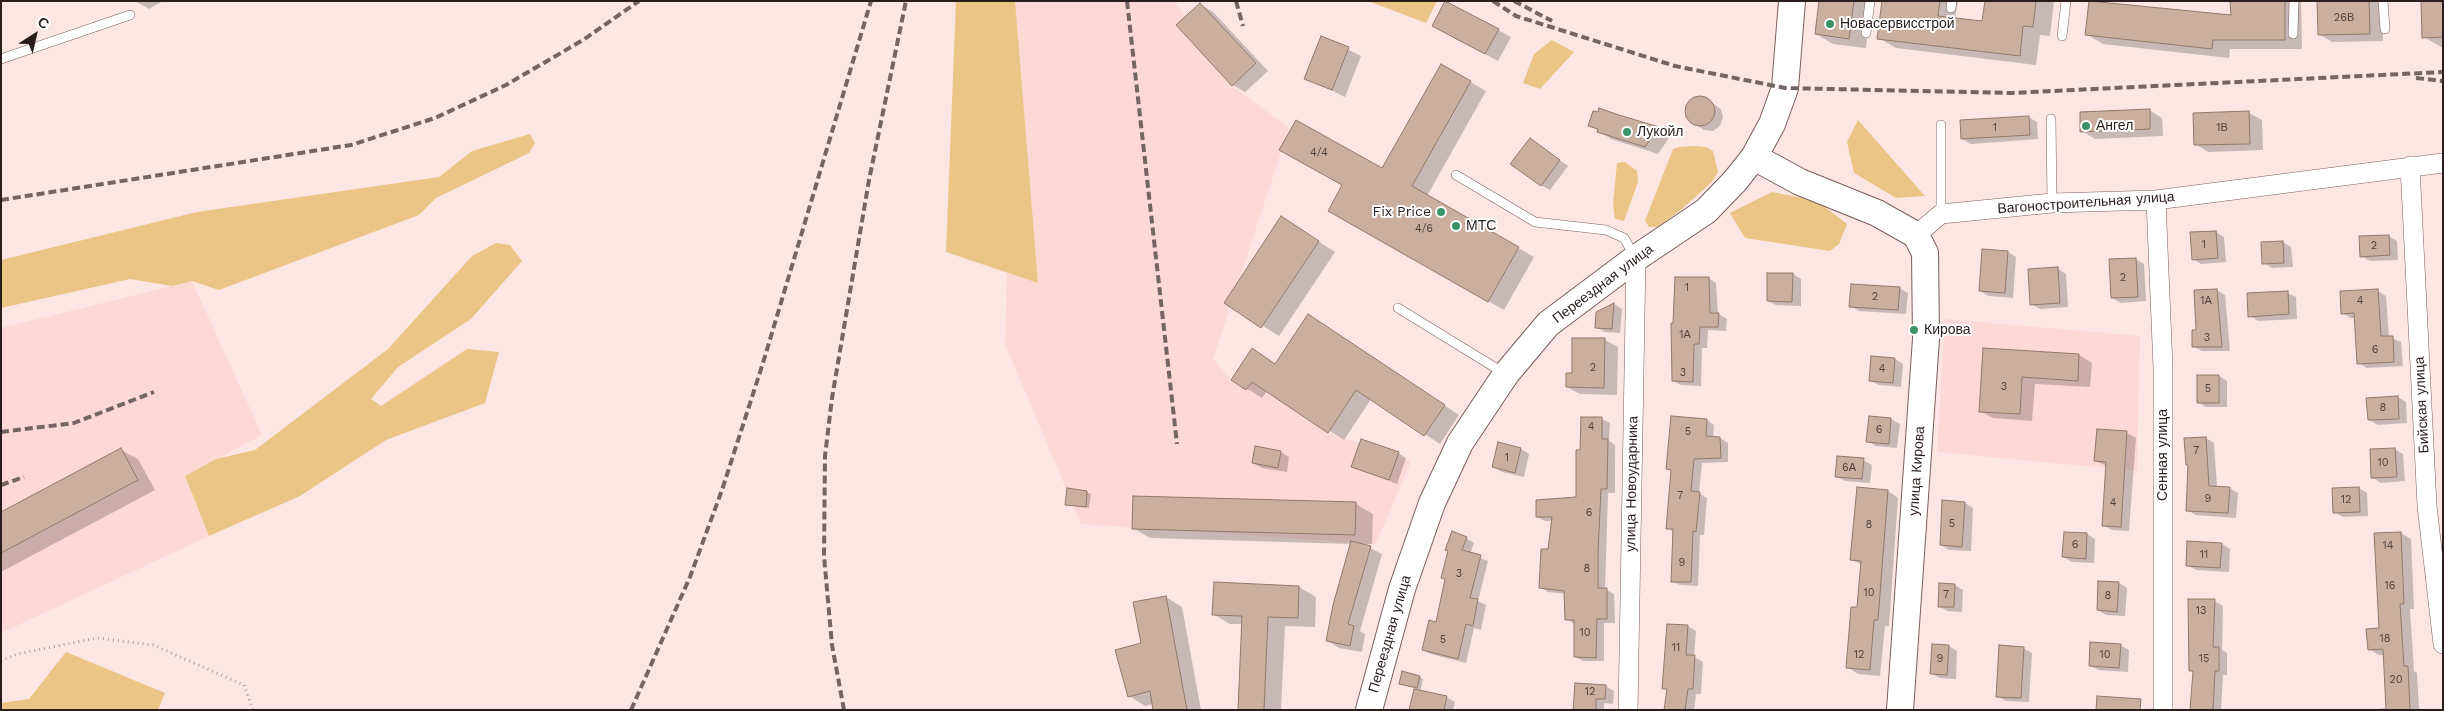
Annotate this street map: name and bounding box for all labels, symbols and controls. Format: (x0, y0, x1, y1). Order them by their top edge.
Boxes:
north arrow (10, 10, 60, 60)
house number: 26В (2334, 11, 2354, 25)
text: С (35, 13, 52, 32)
place label: Новасервисстрой (1840, 16, 1955, 32)
marker: Новасервисстрой (1824, 18, 1836, 30)
place label: Ангел (2096, 118, 2133, 134)
marker: Ангел (2080, 120, 2092, 132)
house number: 1 (1993, 121, 1997, 135)
house number: 1В (2216, 121, 2228, 135)
place label: Лукойл (1637, 124, 1683, 140)
marker: Лукойл (1621, 126, 1633, 138)
house number: 4/4 (1310, 146, 1328, 160)
street label: Вагоностроительная улица (1997, 188, 2175, 218)
place label: Fix Price (1373, 204, 1431, 220)
marker: Fix Price (1435, 206, 1447, 218)
place label: МТС (1466, 218, 1496, 234)
marker: МТС (1450, 220, 1462, 232)
house number: 4/6 (1415, 222, 1433, 236)
house number: 1 (2202, 238, 2206, 252)
house number: 2 (2371, 239, 2377, 253)
street label: Переездная улица (1549, 241, 1657, 327)
house number: 2 (2120, 271, 2126, 285)
house number: 1 (1685, 281, 1689, 295)
house number: 2 (1872, 290, 1878, 304)
house number: 1А (2200, 294, 2212, 308)
house number: 4 (2357, 294, 2363, 308)
place label: Кирова (1924, 322, 1971, 338)
marker: Кирова (1908, 324, 1920, 336)
house number: 1А (1679, 328, 1691, 342)
house number: 3 (2204, 331, 2210, 345)
house number: 6 (2372, 343, 2378, 357)
street label: Бийская улица (2411, 356, 2433, 454)
house number: 2 (1590, 361, 1596, 375)
house number: 4 (1879, 362, 1885, 376)
house number: 3 (1680, 366, 1686, 380)
house number: 3 (2001, 380, 2007, 394)
house number: 5 (2205, 382, 2211, 396)
house number: 8 (2380, 401, 2386, 415)
street label: Сенная улица (2155, 409, 2171, 501)
street label: улица Новоударника (1622, 416, 1642, 552)
house number: 4 (1588, 420, 1594, 434)
house number: 6 (1876, 423, 1882, 437)
house number: 5 (1685, 425, 1691, 439)
street label: улица Кирова (1905, 426, 1929, 516)
house number: 7 (2193, 444, 2199, 458)
house number: 1 (1505, 451, 1509, 465)
house number: 10 (2377, 456, 2389, 470)
house number: 6А (1842, 461, 1856, 475)
house number: 7 (1677, 489, 1683, 503)
house number: 9 (2205, 492, 2211, 506)
house number: 12 (2341, 493, 2351, 507)
house number: 4 (2110, 496, 2116, 510)
house number: 6 (1586, 506, 1592, 520)
house number: 5 (1949, 517, 1955, 531)
house number: 8 (1866, 518, 1872, 532)
house number: 6 (2072, 538, 2078, 552)
house number: 14 (2382, 539, 2394, 553)
house number: 11 (2200, 548, 2208, 562)
house number: 9 (1679, 556, 1685, 570)
house number: 8 (1584, 562, 1590, 576)
house number: 3 (1456, 567, 1462, 581)
street label: Переездная улица (1365, 573, 1415, 695)
house number: 16 (2385, 579, 2395, 593)
house number: 10 (1863, 586, 1875, 600)
house number: 7 (1943, 588, 1949, 602)
house number: 8 (2105, 589, 2111, 603)
house number: 13 (2196, 604, 2206, 618)
house number: 10 (1579, 626, 1591, 640)
house number: 18 (2379, 632, 2391, 646)
house number: 5 (1440, 633, 1446, 647)
house number: 11 (1672, 641, 1680, 655)
house number: 12 (1854, 648, 1864, 662)
house number: 10 (2099, 648, 2111, 662)
house number: 9 (1937, 652, 1943, 666)
house number: 15 (2199, 652, 2209, 666)
house number: 20 (2389, 673, 2403, 687)
house number: 12 (1585, 685, 1595, 699)

